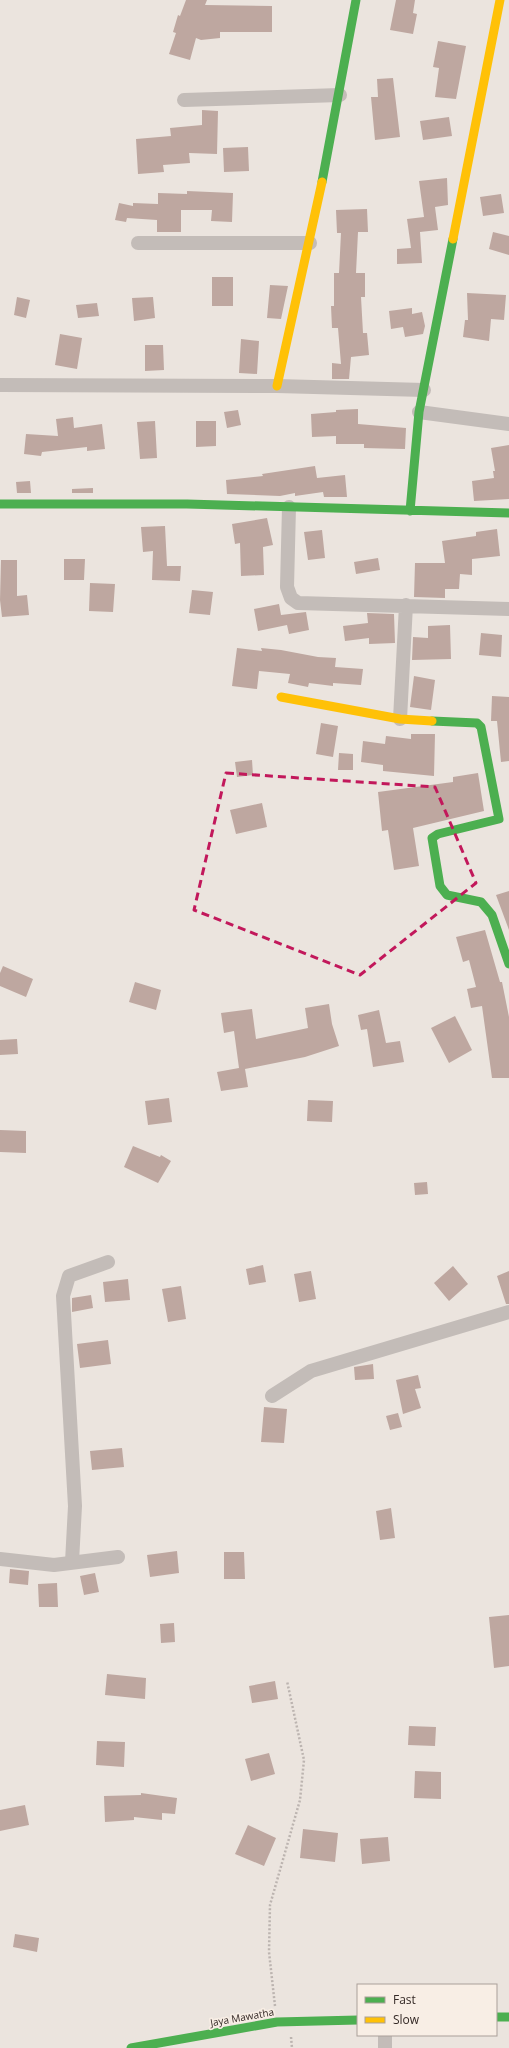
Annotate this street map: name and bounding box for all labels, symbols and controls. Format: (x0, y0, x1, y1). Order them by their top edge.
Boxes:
legend (357, 1984, 497, 2036)
text: Fast (393, 1991, 416, 2008)
street label: Jaya Mawatha (208, 2005, 275, 2030)
text: Slow (393, 2011, 420, 2028)

